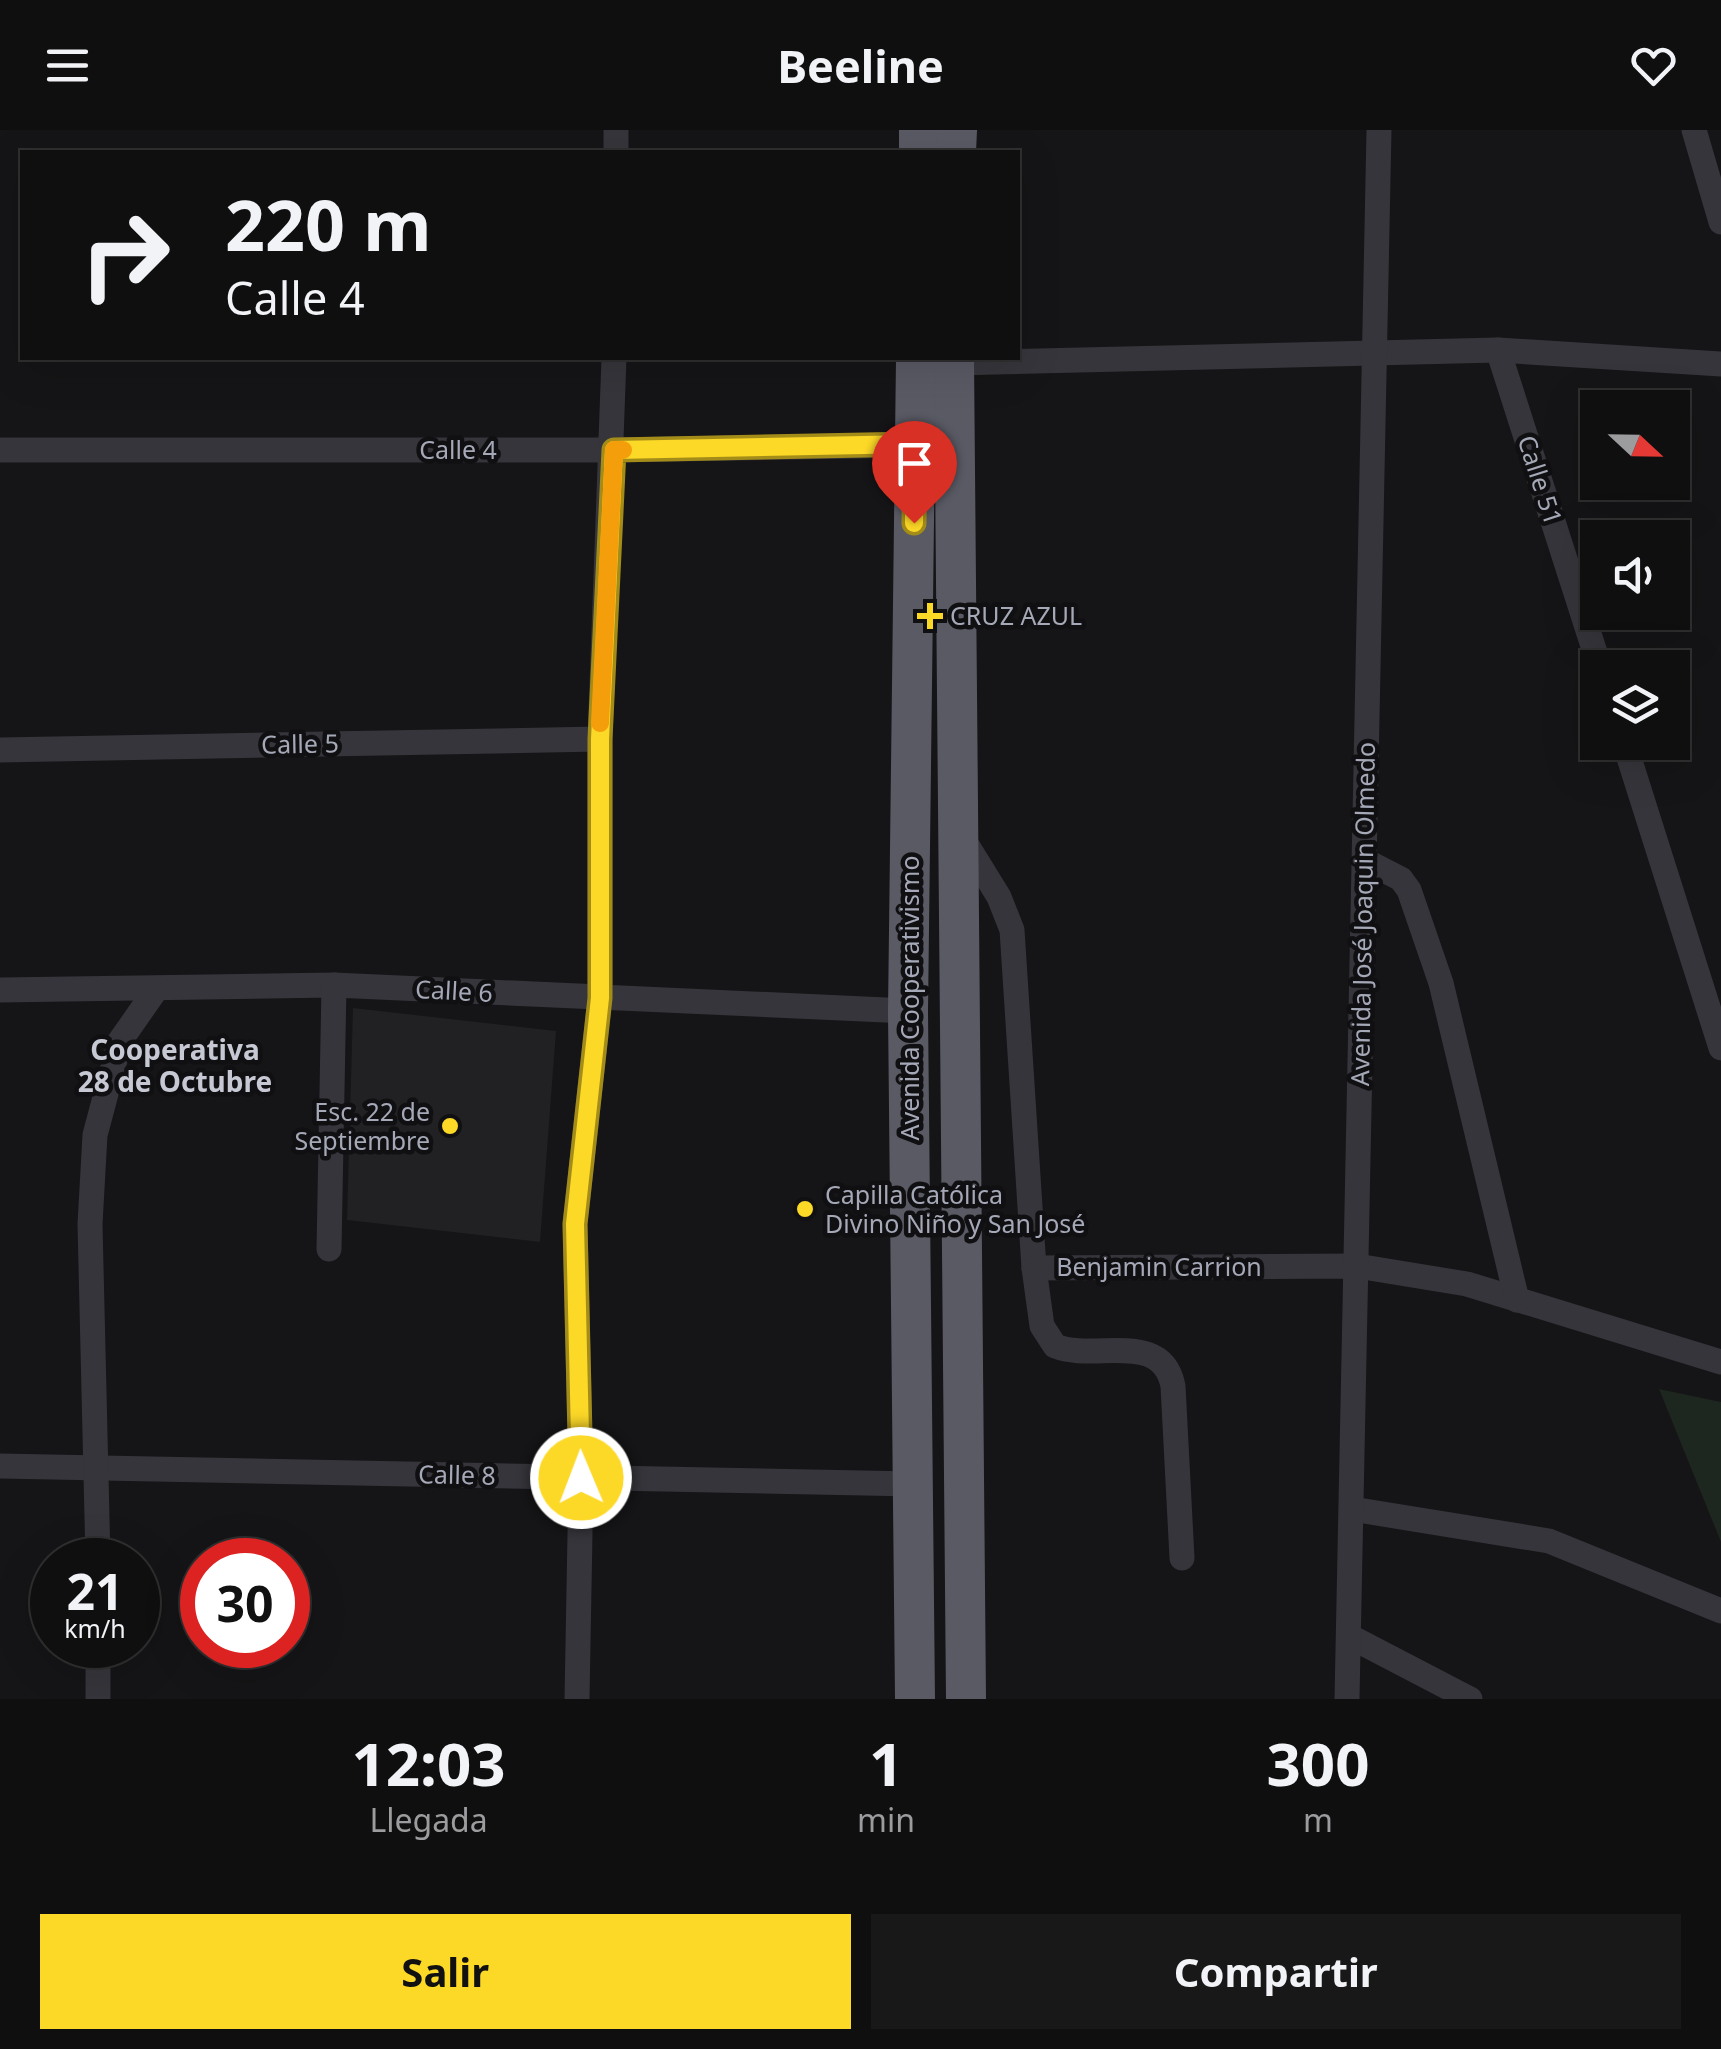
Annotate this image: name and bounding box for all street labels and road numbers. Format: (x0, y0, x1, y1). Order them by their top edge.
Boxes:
street label: Calle 51 (1511, 431, 1571, 529)
street label: Calle 4 (419, 432, 497, 466)
street label: Calle 5 (261, 725, 339, 761)
street label: Avenida José Joaquin Olmedo (1342, 742, 1382, 1086)
street label: Avenida Cooperativismo (892, 855, 926, 1141)
street label: Calle 6 (414, 971, 494, 1009)
street label: Benjamin Carrion (1056, 1249, 1262, 1283)
street label: Calle 8 (418, 1456, 496, 1492)

